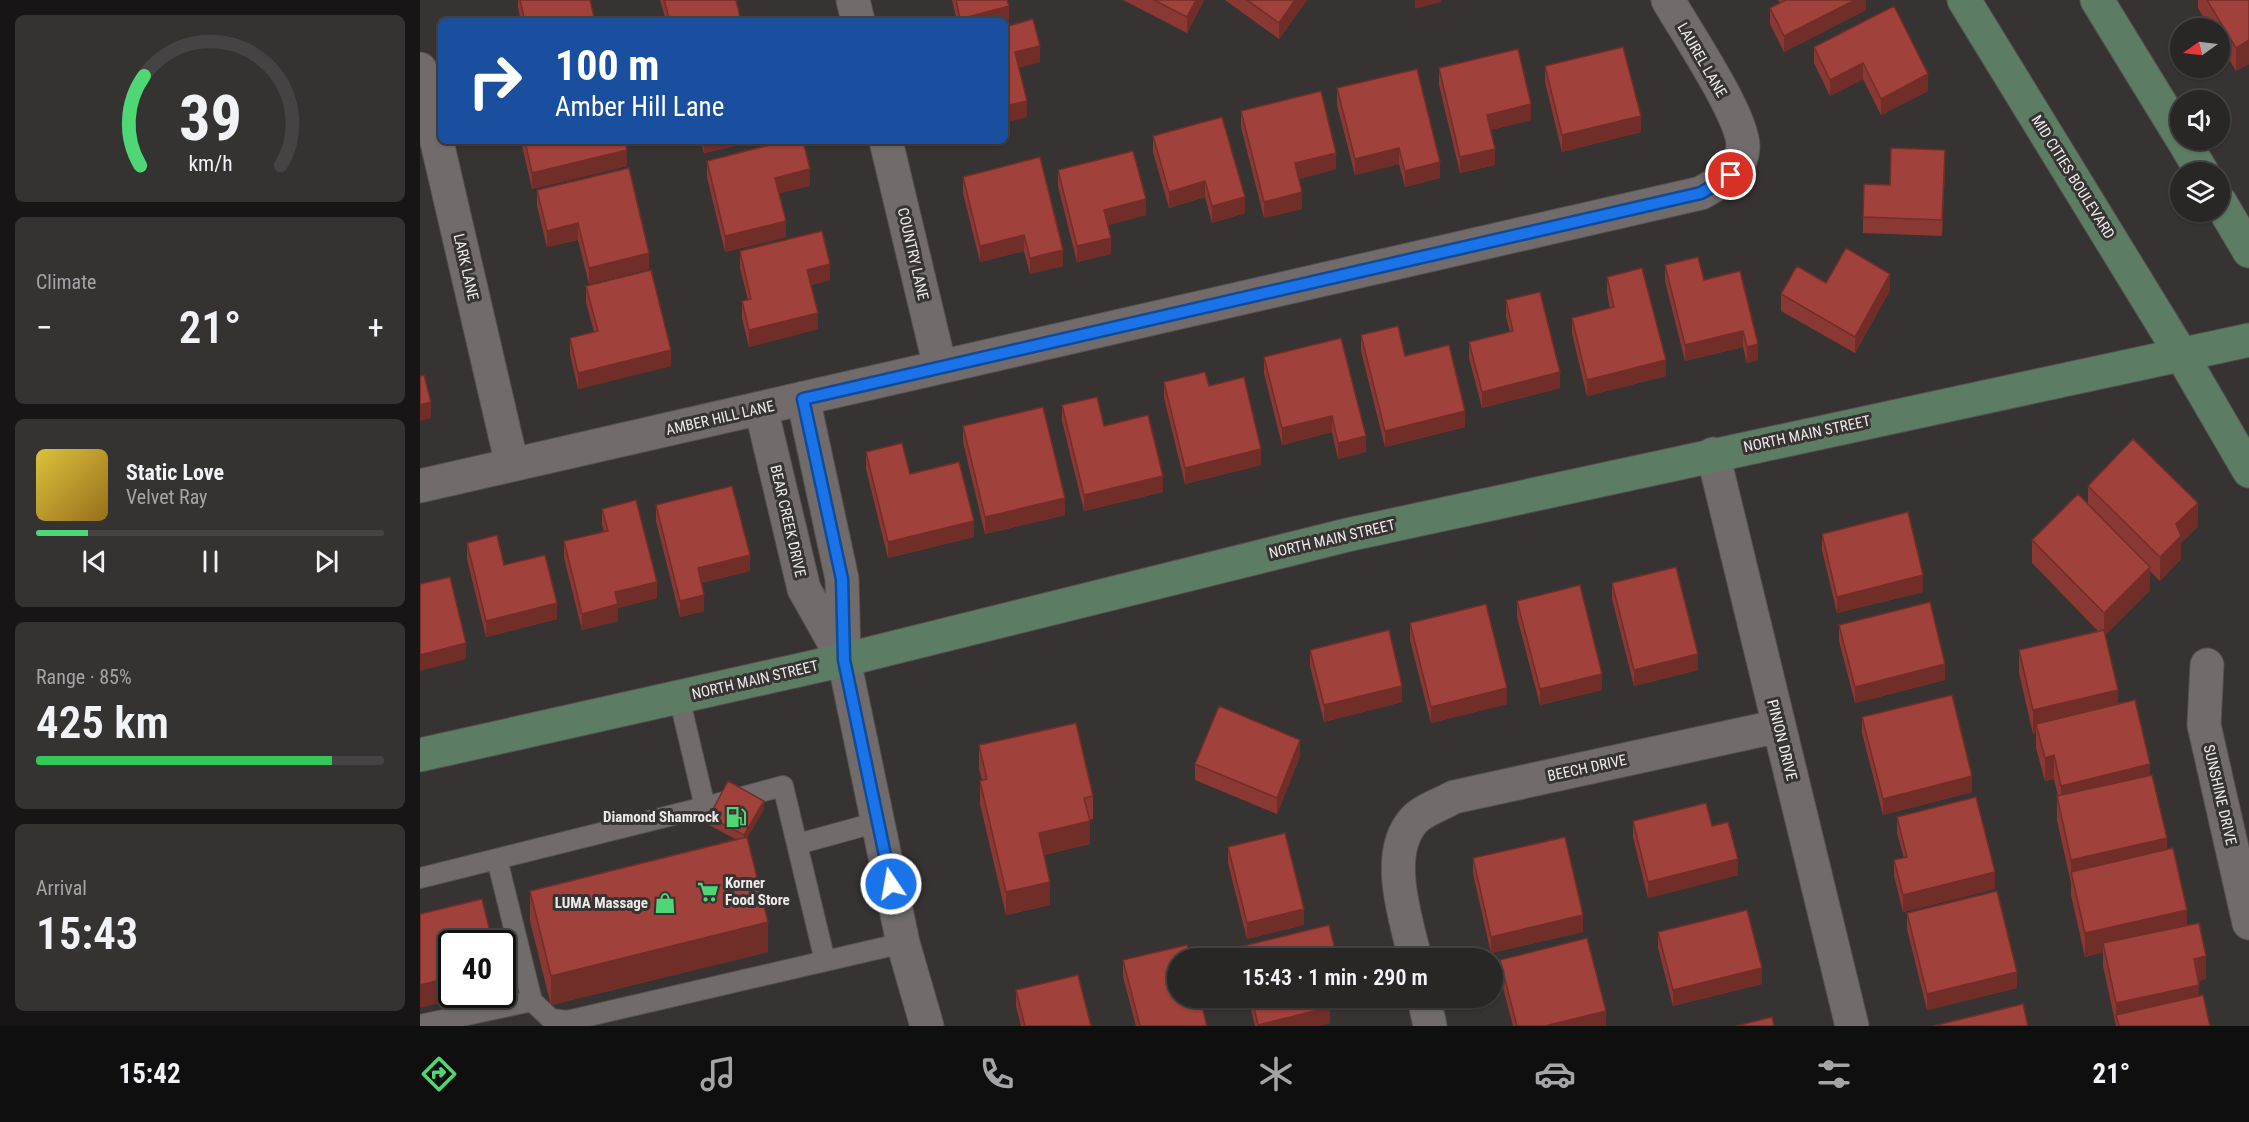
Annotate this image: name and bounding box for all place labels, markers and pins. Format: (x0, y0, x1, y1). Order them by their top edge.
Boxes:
pin (1705, 149, 1756, 200)
fuel station icon: Diamond Shamrock (724, 805, 748, 829)
place label: Diamond Shamrock (603, 808, 720, 826)
place label: Korner Food Store (725, 874, 790, 909)
supermarket icon: Korner Food Store (696, 880, 720, 904)
shop icon: LUMA Massage (653, 891, 677, 915)
place label: LUMA Massage (555, 894, 648, 912)

